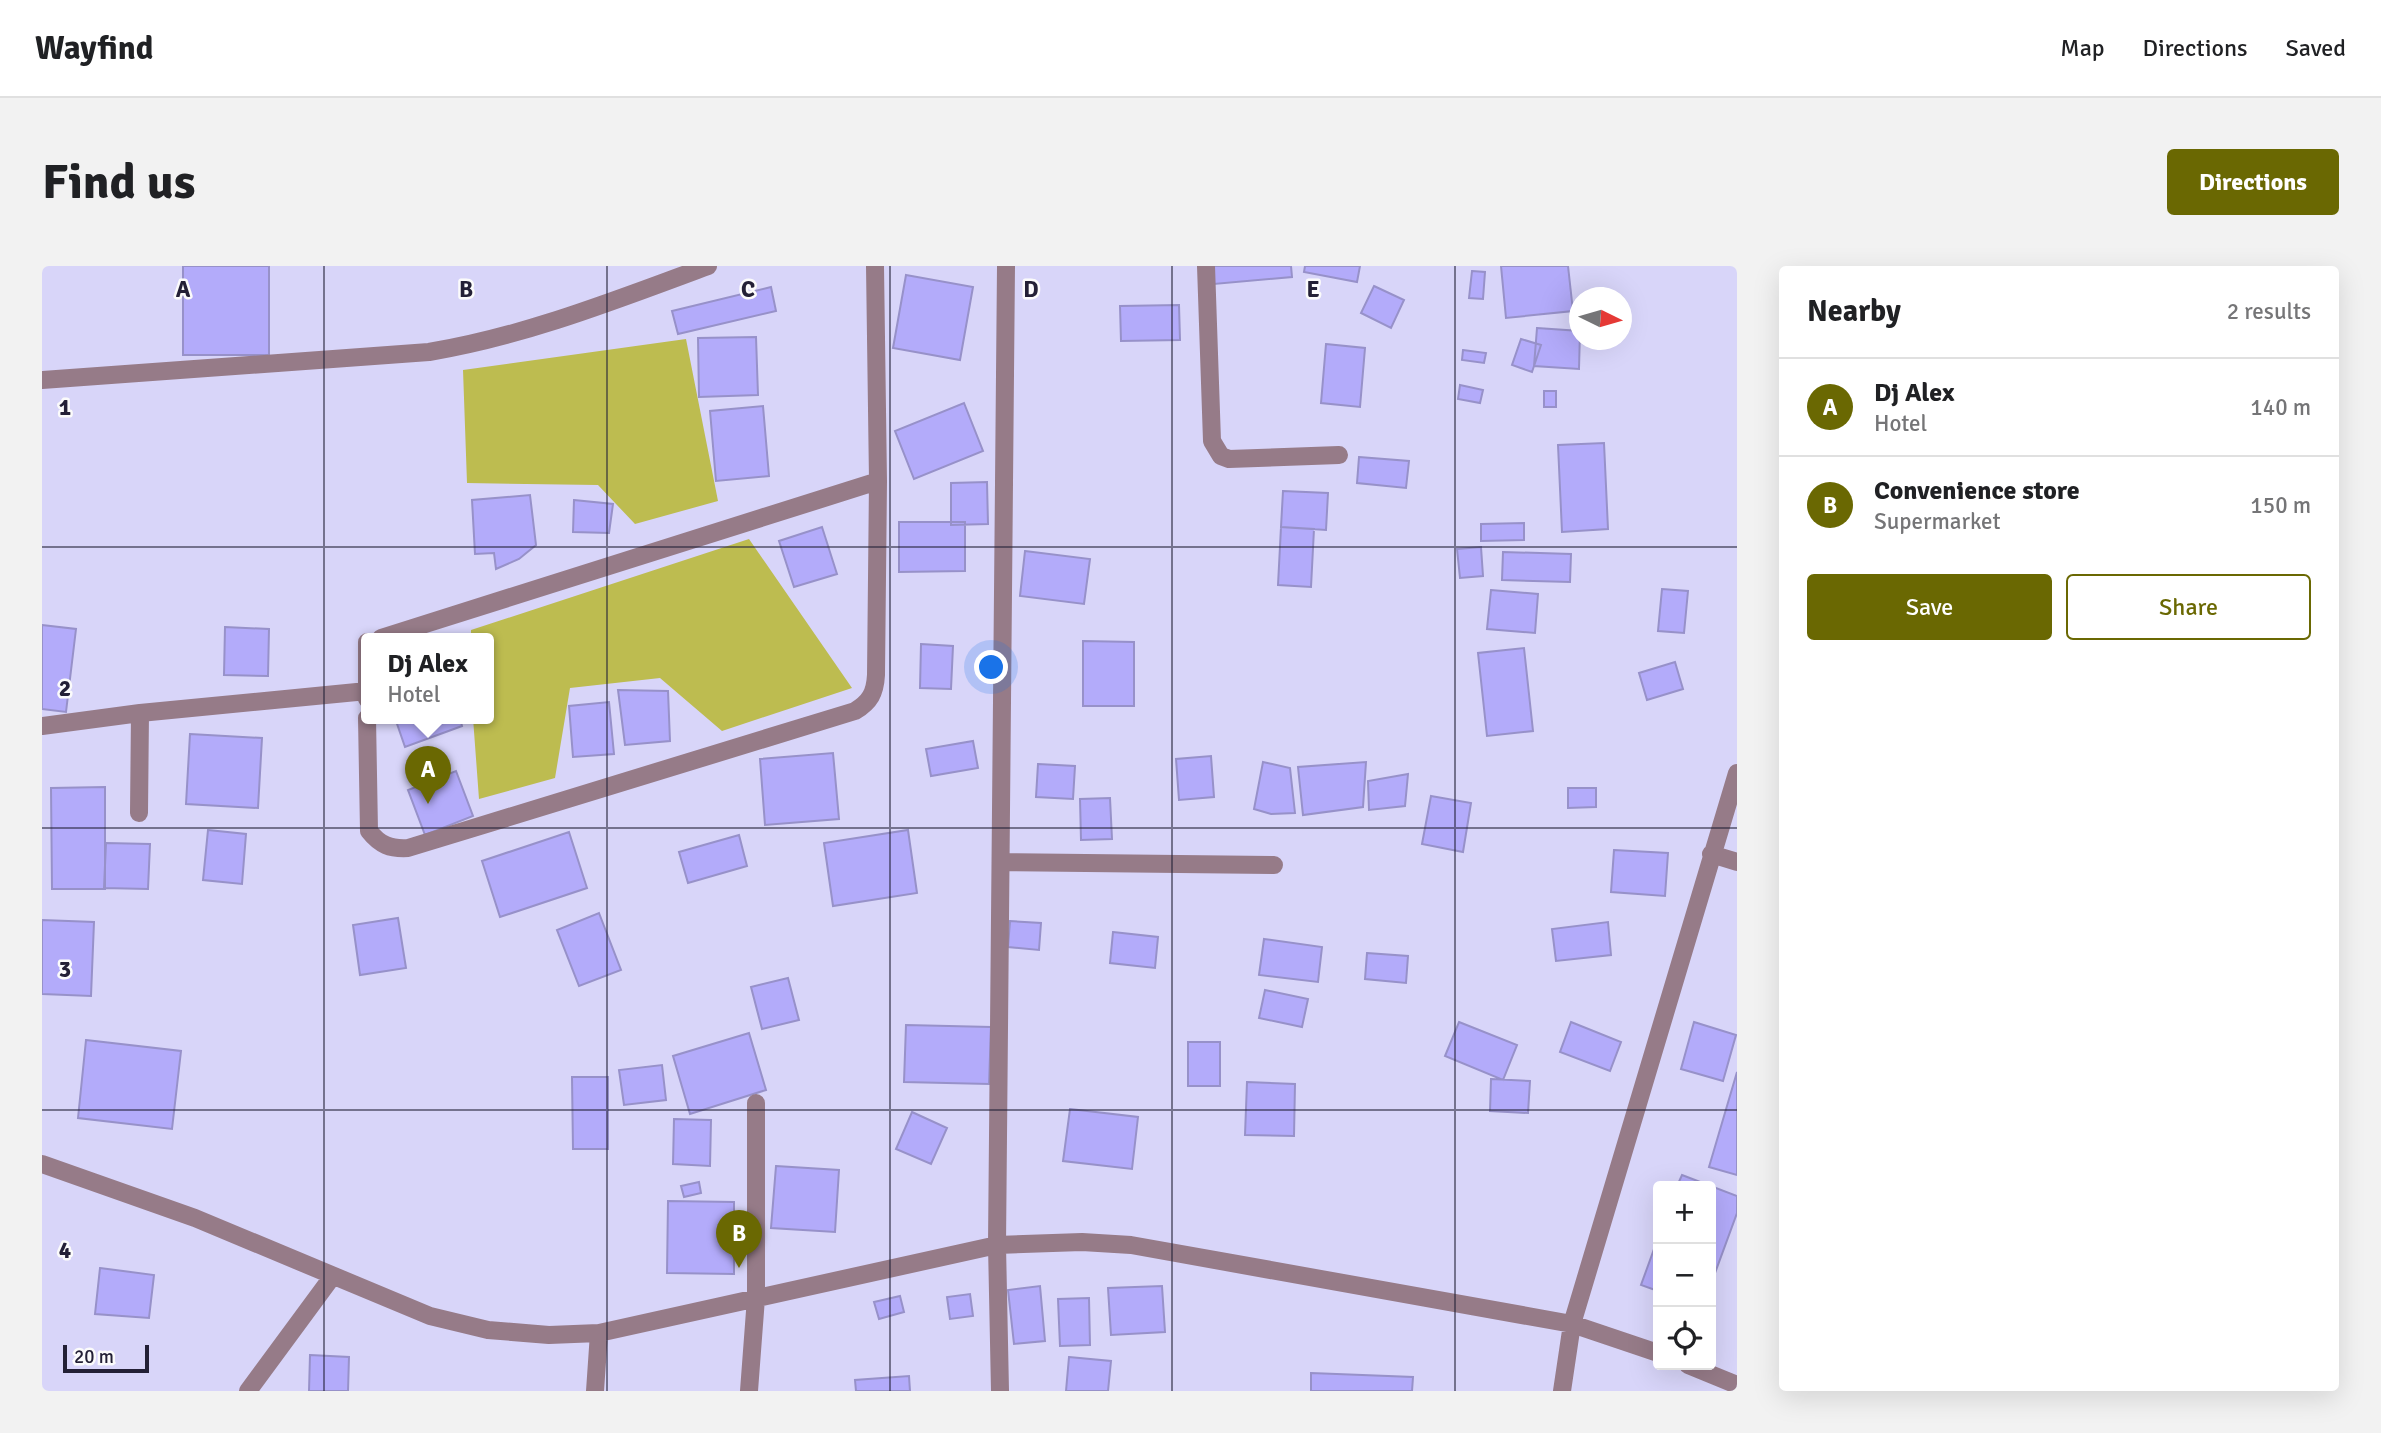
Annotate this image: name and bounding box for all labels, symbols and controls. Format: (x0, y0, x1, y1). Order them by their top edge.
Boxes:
text: Wayfind (35, 28, 154, 69)
text: Map (2060, 33, 2105, 63)
text: Directions (2143, 33, 2248, 63)
text: Saved (2286, 33, 2346, 63)
button: Directions (2167, 149, 2339, 215)
text: Find us (42, 152, 195, 212)
text: A (176, 275, 191, 304)
text: B (459, 275, 473, 304)
text: C (741, 275, 755, 304)
text: D (1023, 275, 1039, 304)
text: E (1306, 275, 1320, 304)
north arrow (1569, 287, 1632, 350)
text: Nearby (1807, 293, 1901, 330)
text: 2 results (2227, 297, 2311, 326)
text: Dj Alex (1874, 377, 1955, 409)
text: 1 (59, 393, 71, 422)
text: A (1823, 393, 1837, 422)
text: 140 m (2250, 393, 2311, 422)
text: Hotel (1874, 409, 1927, 438)
text: Convenience store (1874, 475, 2080, 507)
text: B (1823, 491, 1837, 520)
text: 150 m (2250, 491, 2311, 520)
text: Supermarket (1874, 507, 2001, 536)
button: Save (1807, 574, 2052, 640)
button: Share (2066, 574, 2311, 640)
popup (361, 633, 494, 724)
text: Dj Alex (387, 648, 468, 680)
your location (974, 650, 1008, 684)
text: 2 (59, 674, 71, 703)
text: Hotel (387, 680, 441, 709)
pin: A (405, 746, 451, 804)
text: 3 (59, 955, 71, 984)
map controls (1653, 1181, 1716, 1370)
button: + (1653, 1181, 1716, 1244)
pin: B (716, 1210, 762, 1268)
text: 4 (59, 1236, 71, 1265)
button: − (1653, 1244, 1716, 1307)
button: locate (1653, 1307, 1716, 1370)
scale bar (63, 1342, 149, 1374)
text: 20 m (74, 1345, 114, 1369)

